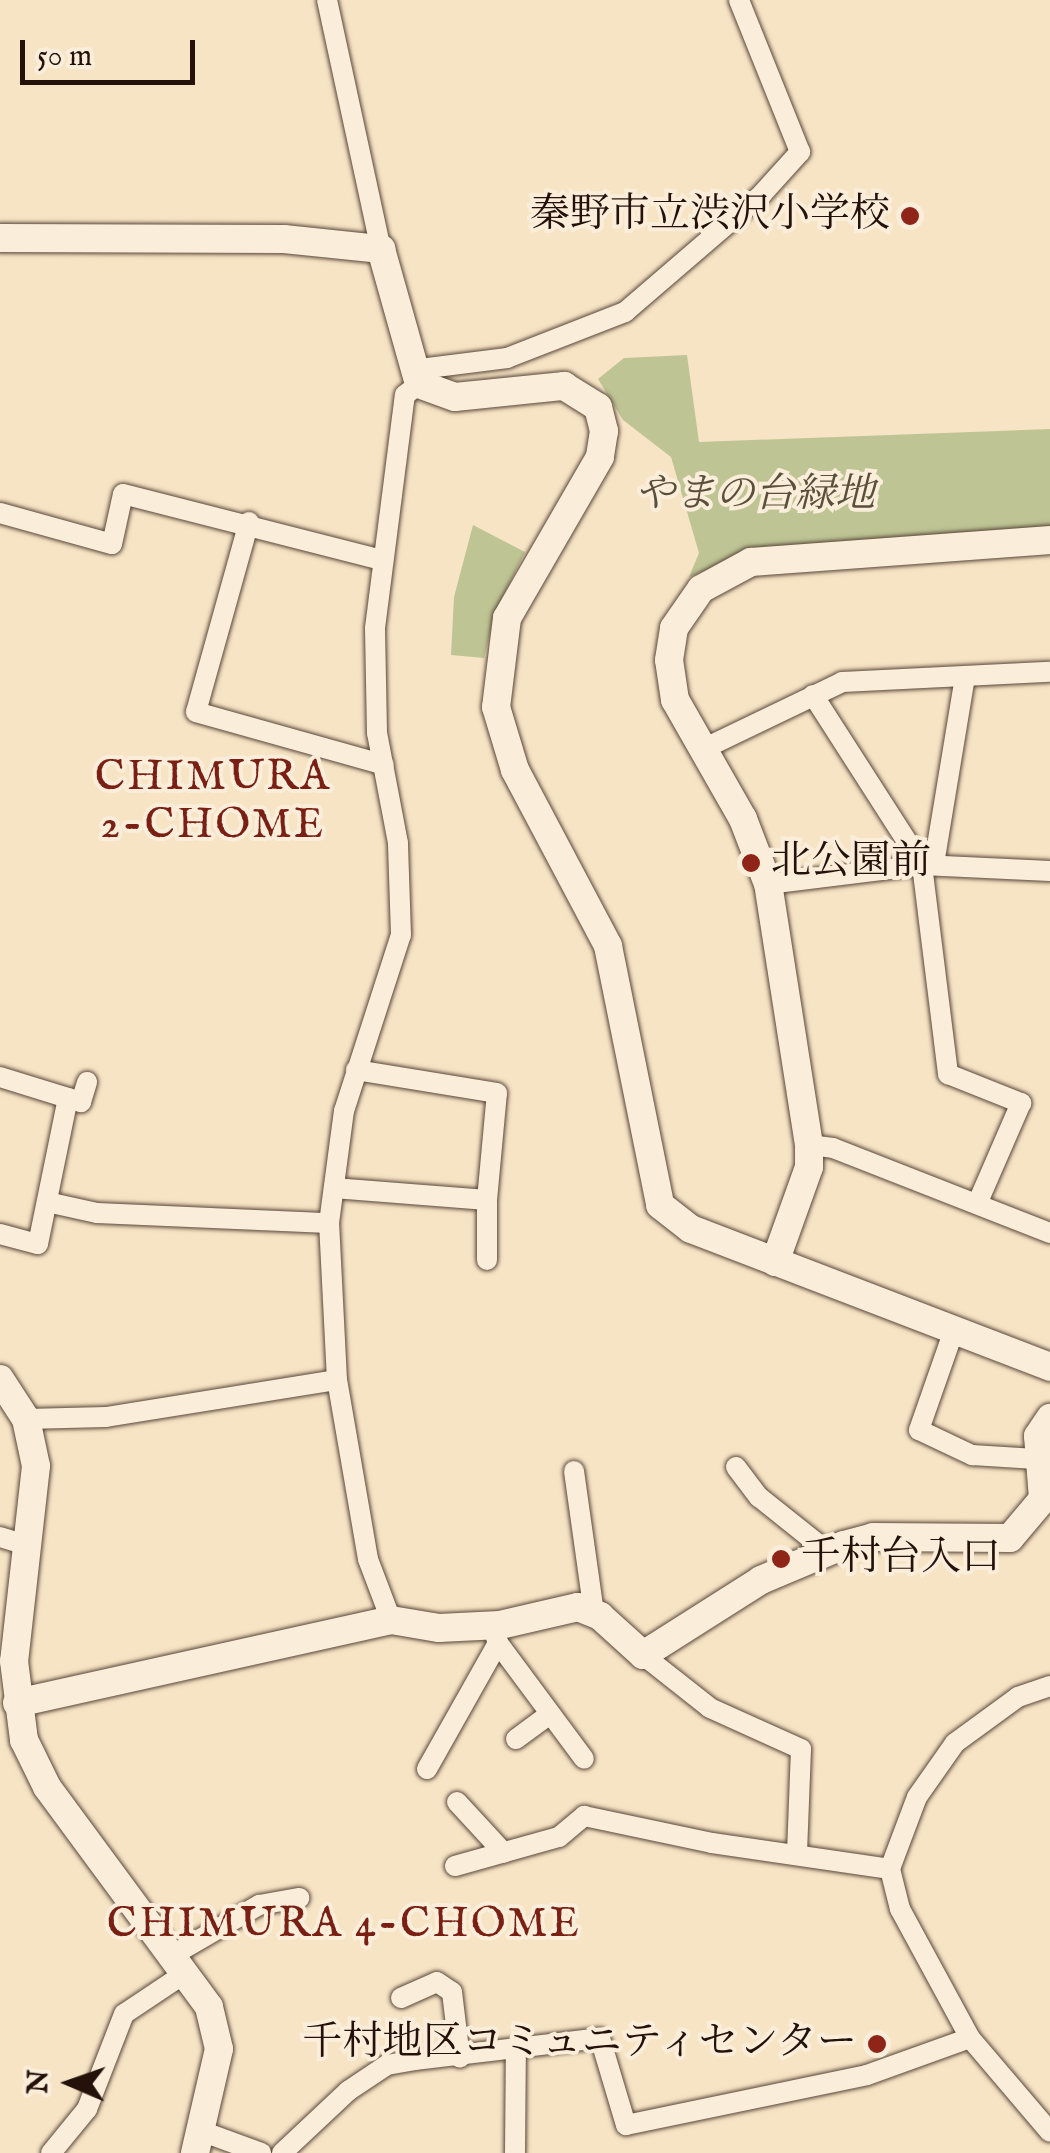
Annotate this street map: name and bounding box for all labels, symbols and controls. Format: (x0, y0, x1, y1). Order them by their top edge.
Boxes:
scale bar (25, 20, 200, 82)
text: 50 m (37, 38, 92, 76)
place label: 秦野市立渋沢小学校 (530, 192, 890, 240)
marker: 秦野市立渋沢小学校 (899, 205, 921, 227)
park label: やまの台緑地 (635, 472, 875, 520)
district label: CHIMURA 2-CHOME (95, 753, 331, 851)
place label: 北公園前 (771, 839, 931, 887)
marker: 北公園前 (740, 852, 762, 874)
place label: 千村台入口 (801, 1535, 1001, 1583)
marker: 千村台入口 (770, 1548, 792, 1570)
district label: CHIMURA 4-CHOME (107, 1900, 581, 1950)
place label: 千村地区コミュニティセンター (297, 2020, 857, 2068)
north arrow (20, 2033, 120, 2133)
marker: 千村地区コミュニティセンター (866, 2033, 888, 2055)
text: N (22, 2069, 57, 2095)

